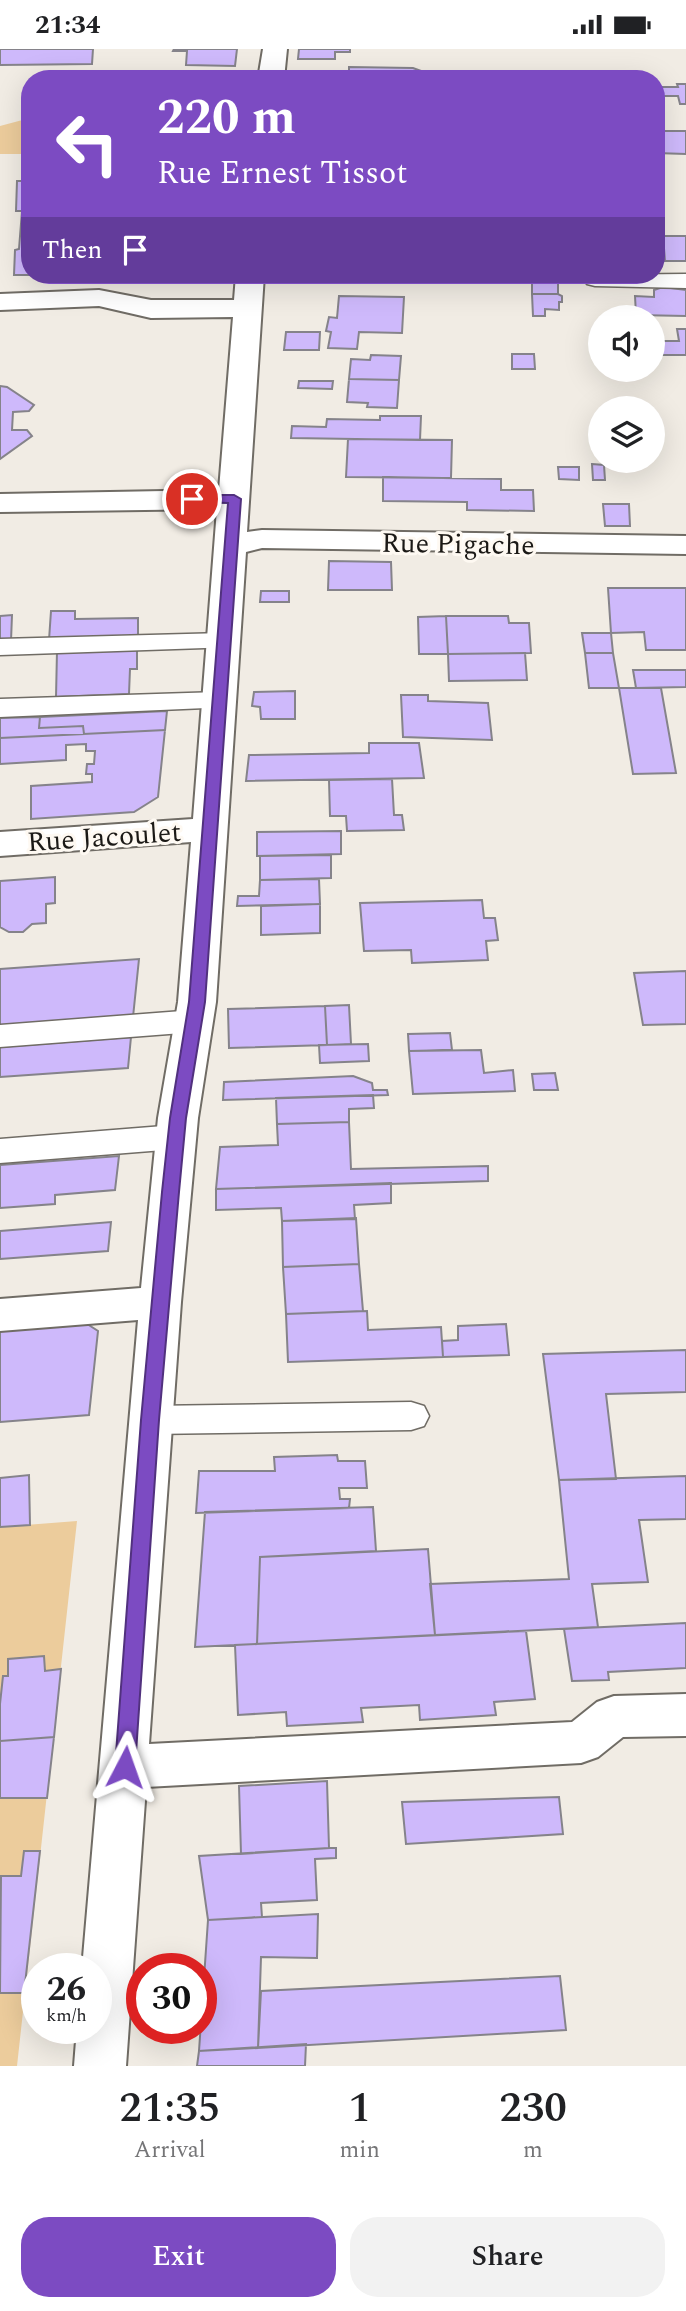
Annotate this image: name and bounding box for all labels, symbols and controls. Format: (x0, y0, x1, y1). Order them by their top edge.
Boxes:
text: 21:34 (35, 5, 100, 45)
text: 220 m (157, 81, 296, 156)
icon: left (42, 98, 133, 189)
text: Rue Ernest Tissot (157, 149, 408, 198)
text: Then (42, 230, 102, 270)
icon: arrive (116, 231, 154, 269)
map controls (588, 305, 665, 473)
button: sound (588, 305, 665, 382)
button: layers (588, 396, 665, 473)
pin (162, 469, 222, 529)
icon: arrive (173, 480, 211, 518)
street label: Rue Pigache (381, 522, 535, 567)
street label: Rue Jacoulet (26, 811, 183, 864)
position arrow (88, 1730, 162, 1804)
speed limit sign: 30 (126, 1953, 217, 2044)
text: 26 (47, 1963, 86, 2016)
text: km/h (46, 2002, 87, 2029)
text: 21:35 (119, 2077, 220, 2140)
text: 1 (348, 2077, 371, 2140)
text: 230 (499, 2077, 567, 2140)
text: Arrival (134, 2133, 206, 2168)
text: min (340, 2133, 380, 2168)
text: m (523, 2133, 543, 2168)
button: Exit (21, 2217, 336, 2297)
button: Share (350, 2217, 665, 2297)

